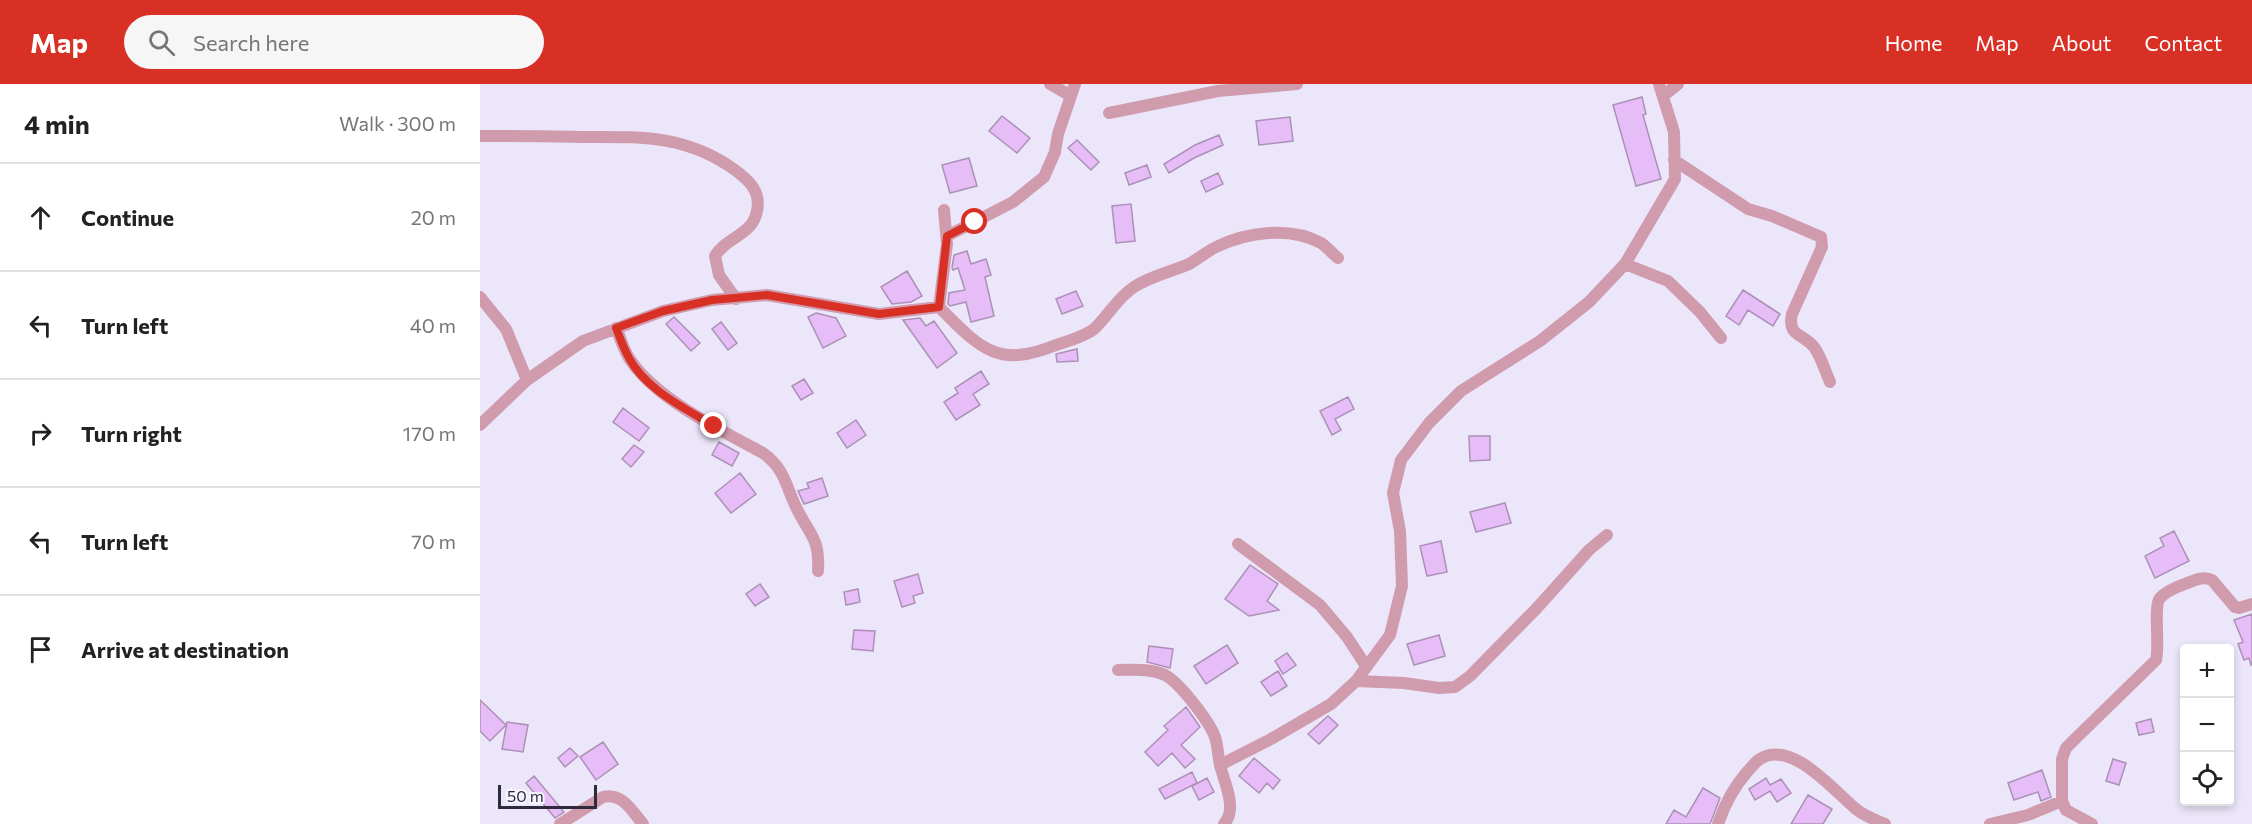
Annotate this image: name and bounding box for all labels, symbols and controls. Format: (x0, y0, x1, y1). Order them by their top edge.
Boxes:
search box (124, 15, 544, 69)
text: Map (30, 25, 88, 59)
icon: search (145, 26, 178, 59)
text: Search here (193, 29, 309, 56)
text: Home (1885, 30, 1942, 55)
text: Map (1975, 30, 2019, 55)
text: About (2052, 30, 2111, 55)
text: Contact (2144, 30, 2222, 55)
text: 4 min (24, 108, 90, 139)
text: Walk · 300 m (339, 111, 456, 135)
icon: ahead (24, 201, 57, 234)
text: Continue (81, 204, 174, 231)
text: 20 m (411, 205, 456, 229)
route start (961, 208, 987, 234)
icon: left (24, 309, 57, 342)
text: Turn left (81, 312, 168, 339)
text: 40 m (410, 313, 456, 337)
route end (700, 412, 726, 438)
icon: right (24, 417, 57, 450)
text: Turn right (81, 420, 182, 447)
text: 170 m (403, 421, 456, 445)
icon: left (24, 525, 57, 558)
text: Turn left (81, 528, 168, 555)
text: 70 m (411, 529, 456, 553)
icon: arrive (24, 633, 57, 666)
text: Arrive at destination (81, 636, 289, 663)
map controls (2180, 644, 2234, 806)
button: + (2180, 644, 2234, 698)
button: − (2180, 698, 2234, 752)
button: locate (2180, 752, 2234, 806)
scale bar (498, 782, 597, 810)
text: 50 m (507, 786, 544, 805)

